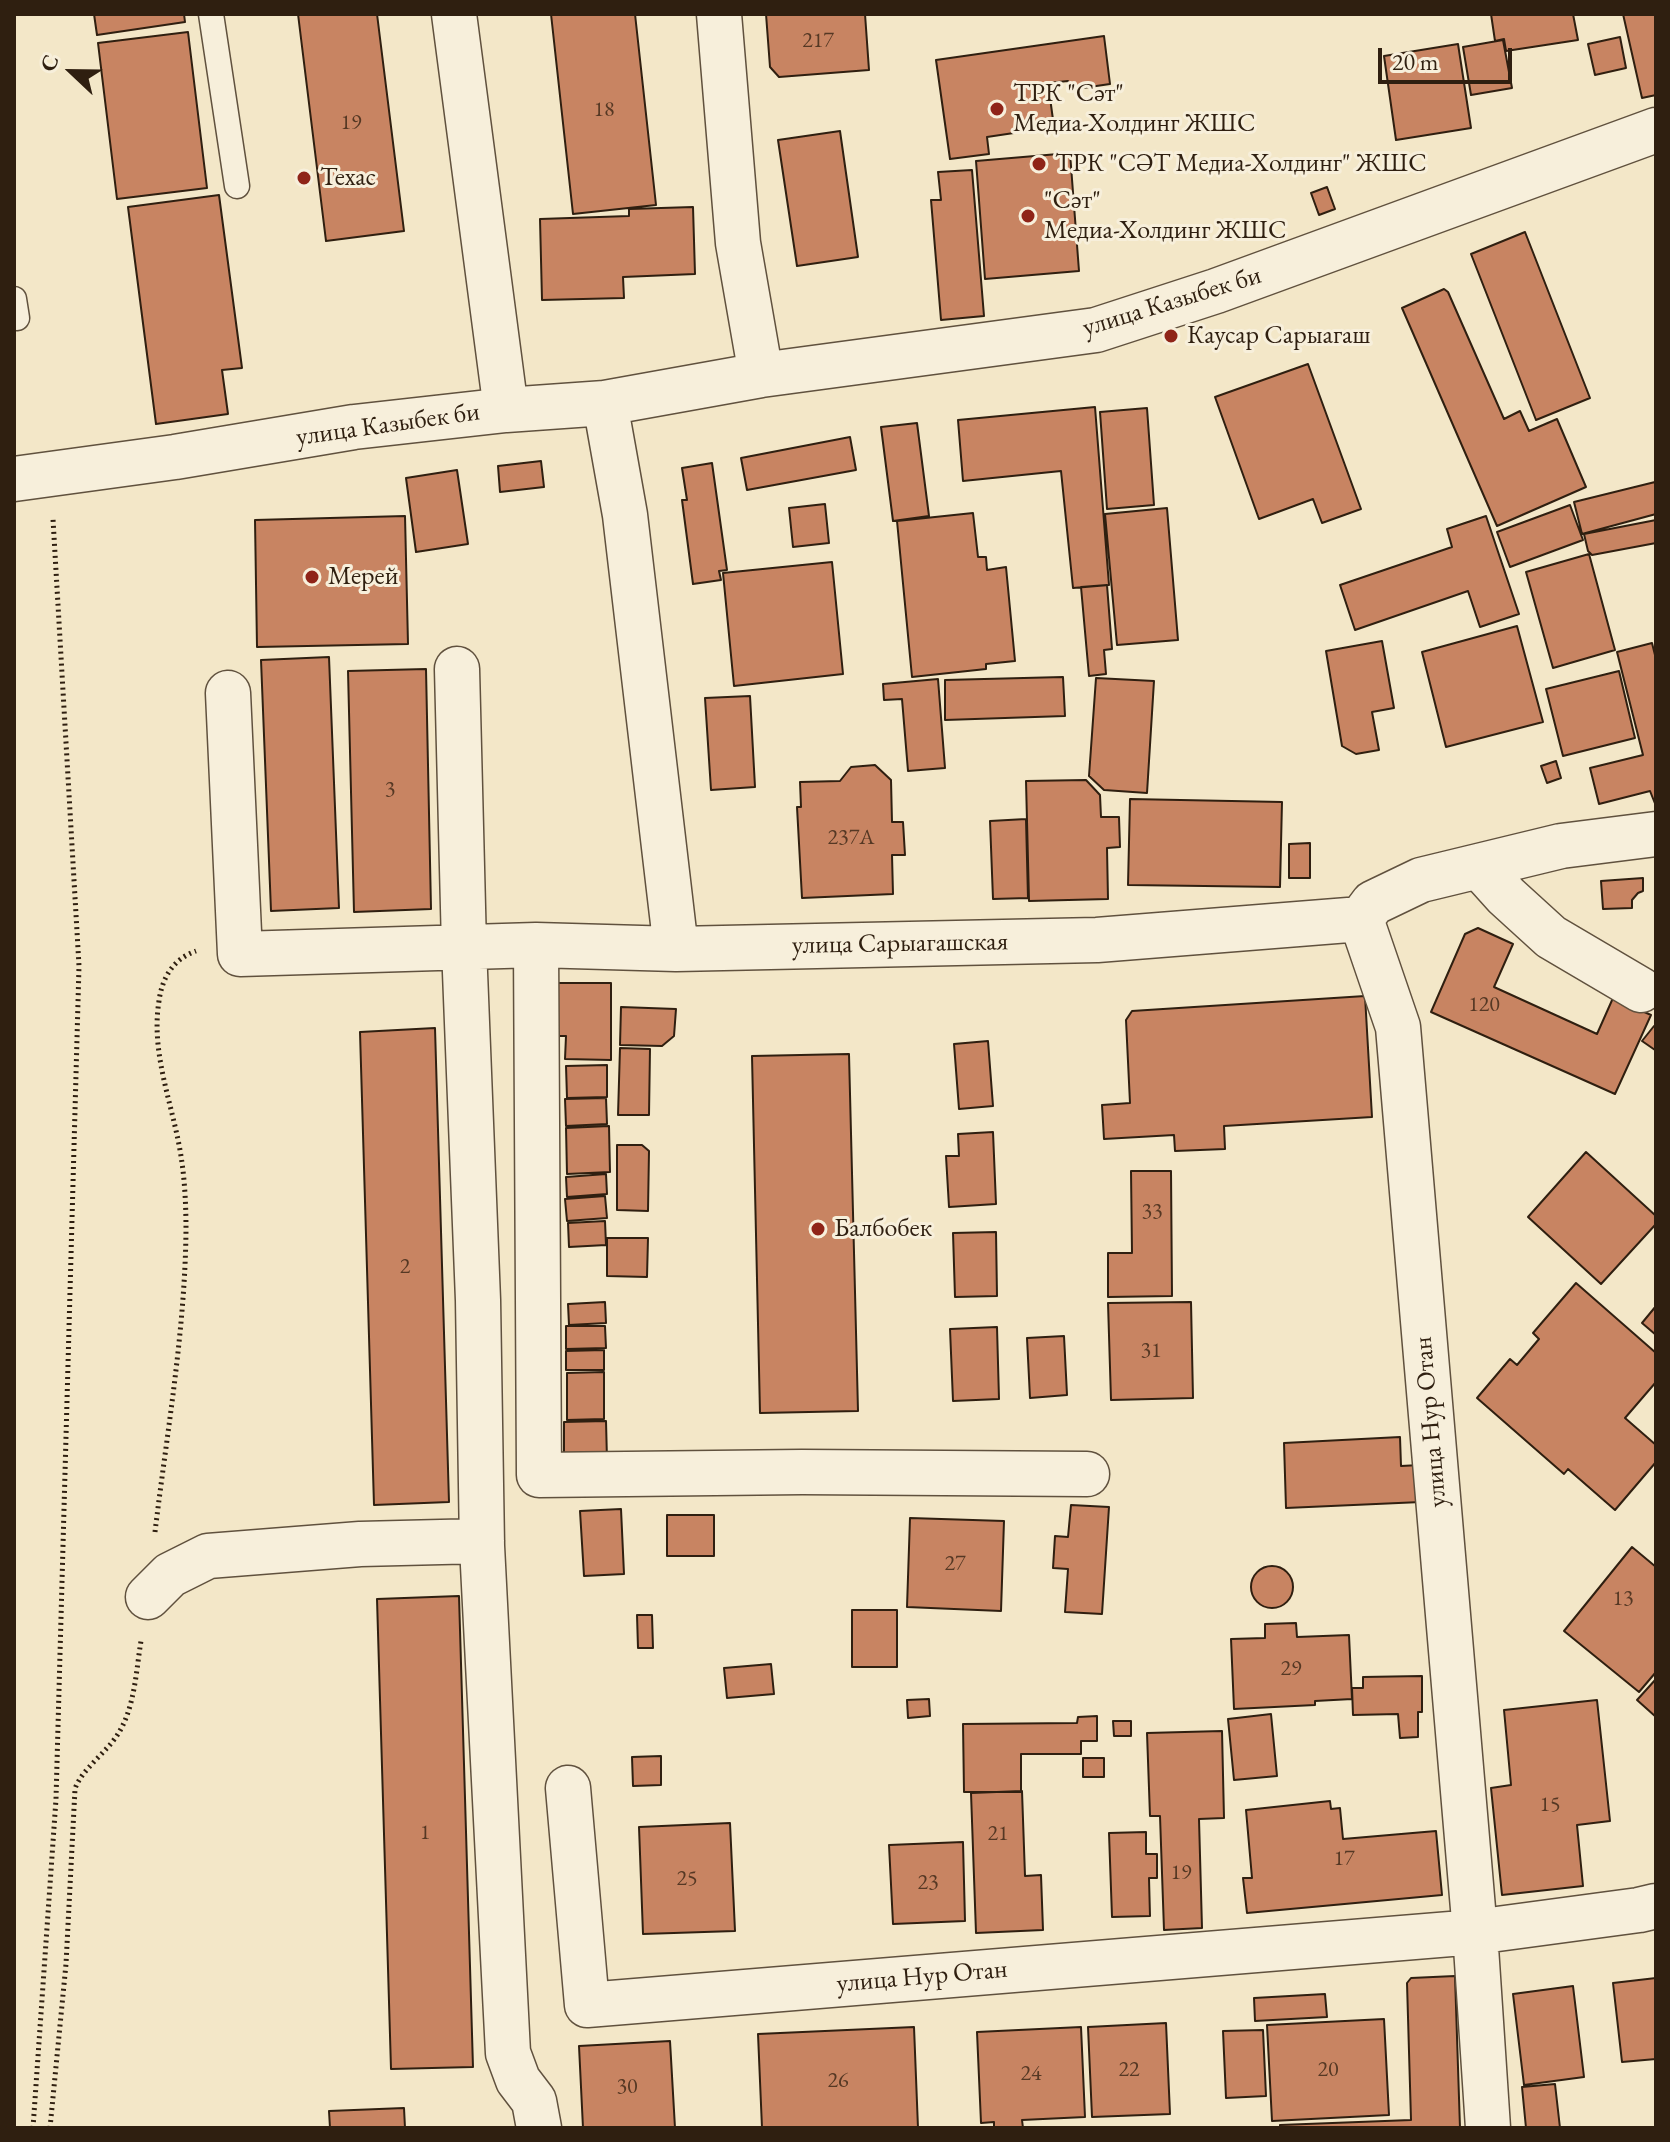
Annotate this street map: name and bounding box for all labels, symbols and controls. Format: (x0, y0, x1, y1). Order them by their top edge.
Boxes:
house number: 217 (802, 28, 834, 54)
north arrow (32, 32, 112, 112)
scale bar (1382, 32, 1516, 82)
text: 20 m (1392, 46, 1439, 77)
text: С (33, 50, 66, 75)
place label: ТРК "Сәт" Медиа-Холдинг ЖШС (1013, 78, 1255, 140)
house number: 18 (593, 97, 615, 123)
marker: ТРК "Сәт" Медиа-Холдинг ЖШС (988, 100, 1006, 118)
house number: 19 (340, 110, 362, 136)
place label: ТРК "СӘТ Медиа-Холдинг" ЖШС (1055, 148, 1427, 180)
marker: ТРК "СӘТ Медиа-Холдинг" ЖШС (1030, 155, 1048, 173)
place label: Техас (320, 162, 376, 194)
marker: Техас (295, 169, 313, 187)
place label: "Сәт" Медиа-Холдинг ЖШС (1044, 185, 1286, 246)
marker: "Сәт" Медиа-Холдинг ЖШС (1019, 207, 1037, 225)
street label: улица Казыбек би (1079, 260, 1265, 344)
place label: Каусар Сарыагаш (1187, 320, 1370, 352)
marker: Каусар Сарыагаш (1162, 327, 1180, 345)
street label: улица Казыбек би (294, 397, 482, 453)
place label: Мерей (328, 561, 398, 593)
marker: Мерей (303, 568, 321, 586)
house number: 3 (385, 777, 395, 803)
house number: 237А (828, 825, 874, 851)
street label: улица Сарыагашская (792, 927, 1008, 961)
house number: 120 (1468, 992, 1500, 1018)
house number: 33 (1141, 1199, 1163, 1225)
place label: Балбобек (834, 1213, 932, 1245)
marker: Балбобек (809, 1220, 827, 1238)
house number: 2 (400, 1254, 410, 1280)
street label: улица Нур Отан (1408, 1335, 1454, 1509)
house number: 31 (1140, 1338, 1162, 1364)
house number: 27 (944, 1551, 966, 1577)
house number: 13 (1612, 1586, 1634, 1612)
house number: 29 (1280, 1656, 1302, 1682)
house number: 15 (1539, 1792, 1561, 1818)
house number: 1 (420, 1820, 430, 1846)
house number: 21 (987, 1821, 1009, 1847)
house number: 17 (1333, 1846, 1355, 1872)
house number: 19 (1170, 1860, 1192, 1886)
house number: 25 (676, 1866, 698, 1892)
house number: 23 (917, 1870, 939, 1896)
street label: улица Нур Отан (835, 1954, 1009, 2000)
house number: 22 (1118, 2057, 1140, 2083)
house number: 20 (1317, 2057, 1339, 2083)
house number: 24 (1020, 2061, 1042, 2087)
house number: 26 (827, 2068, 849, 2094)
house number: 30 (616, 2074, 638, 2100)

